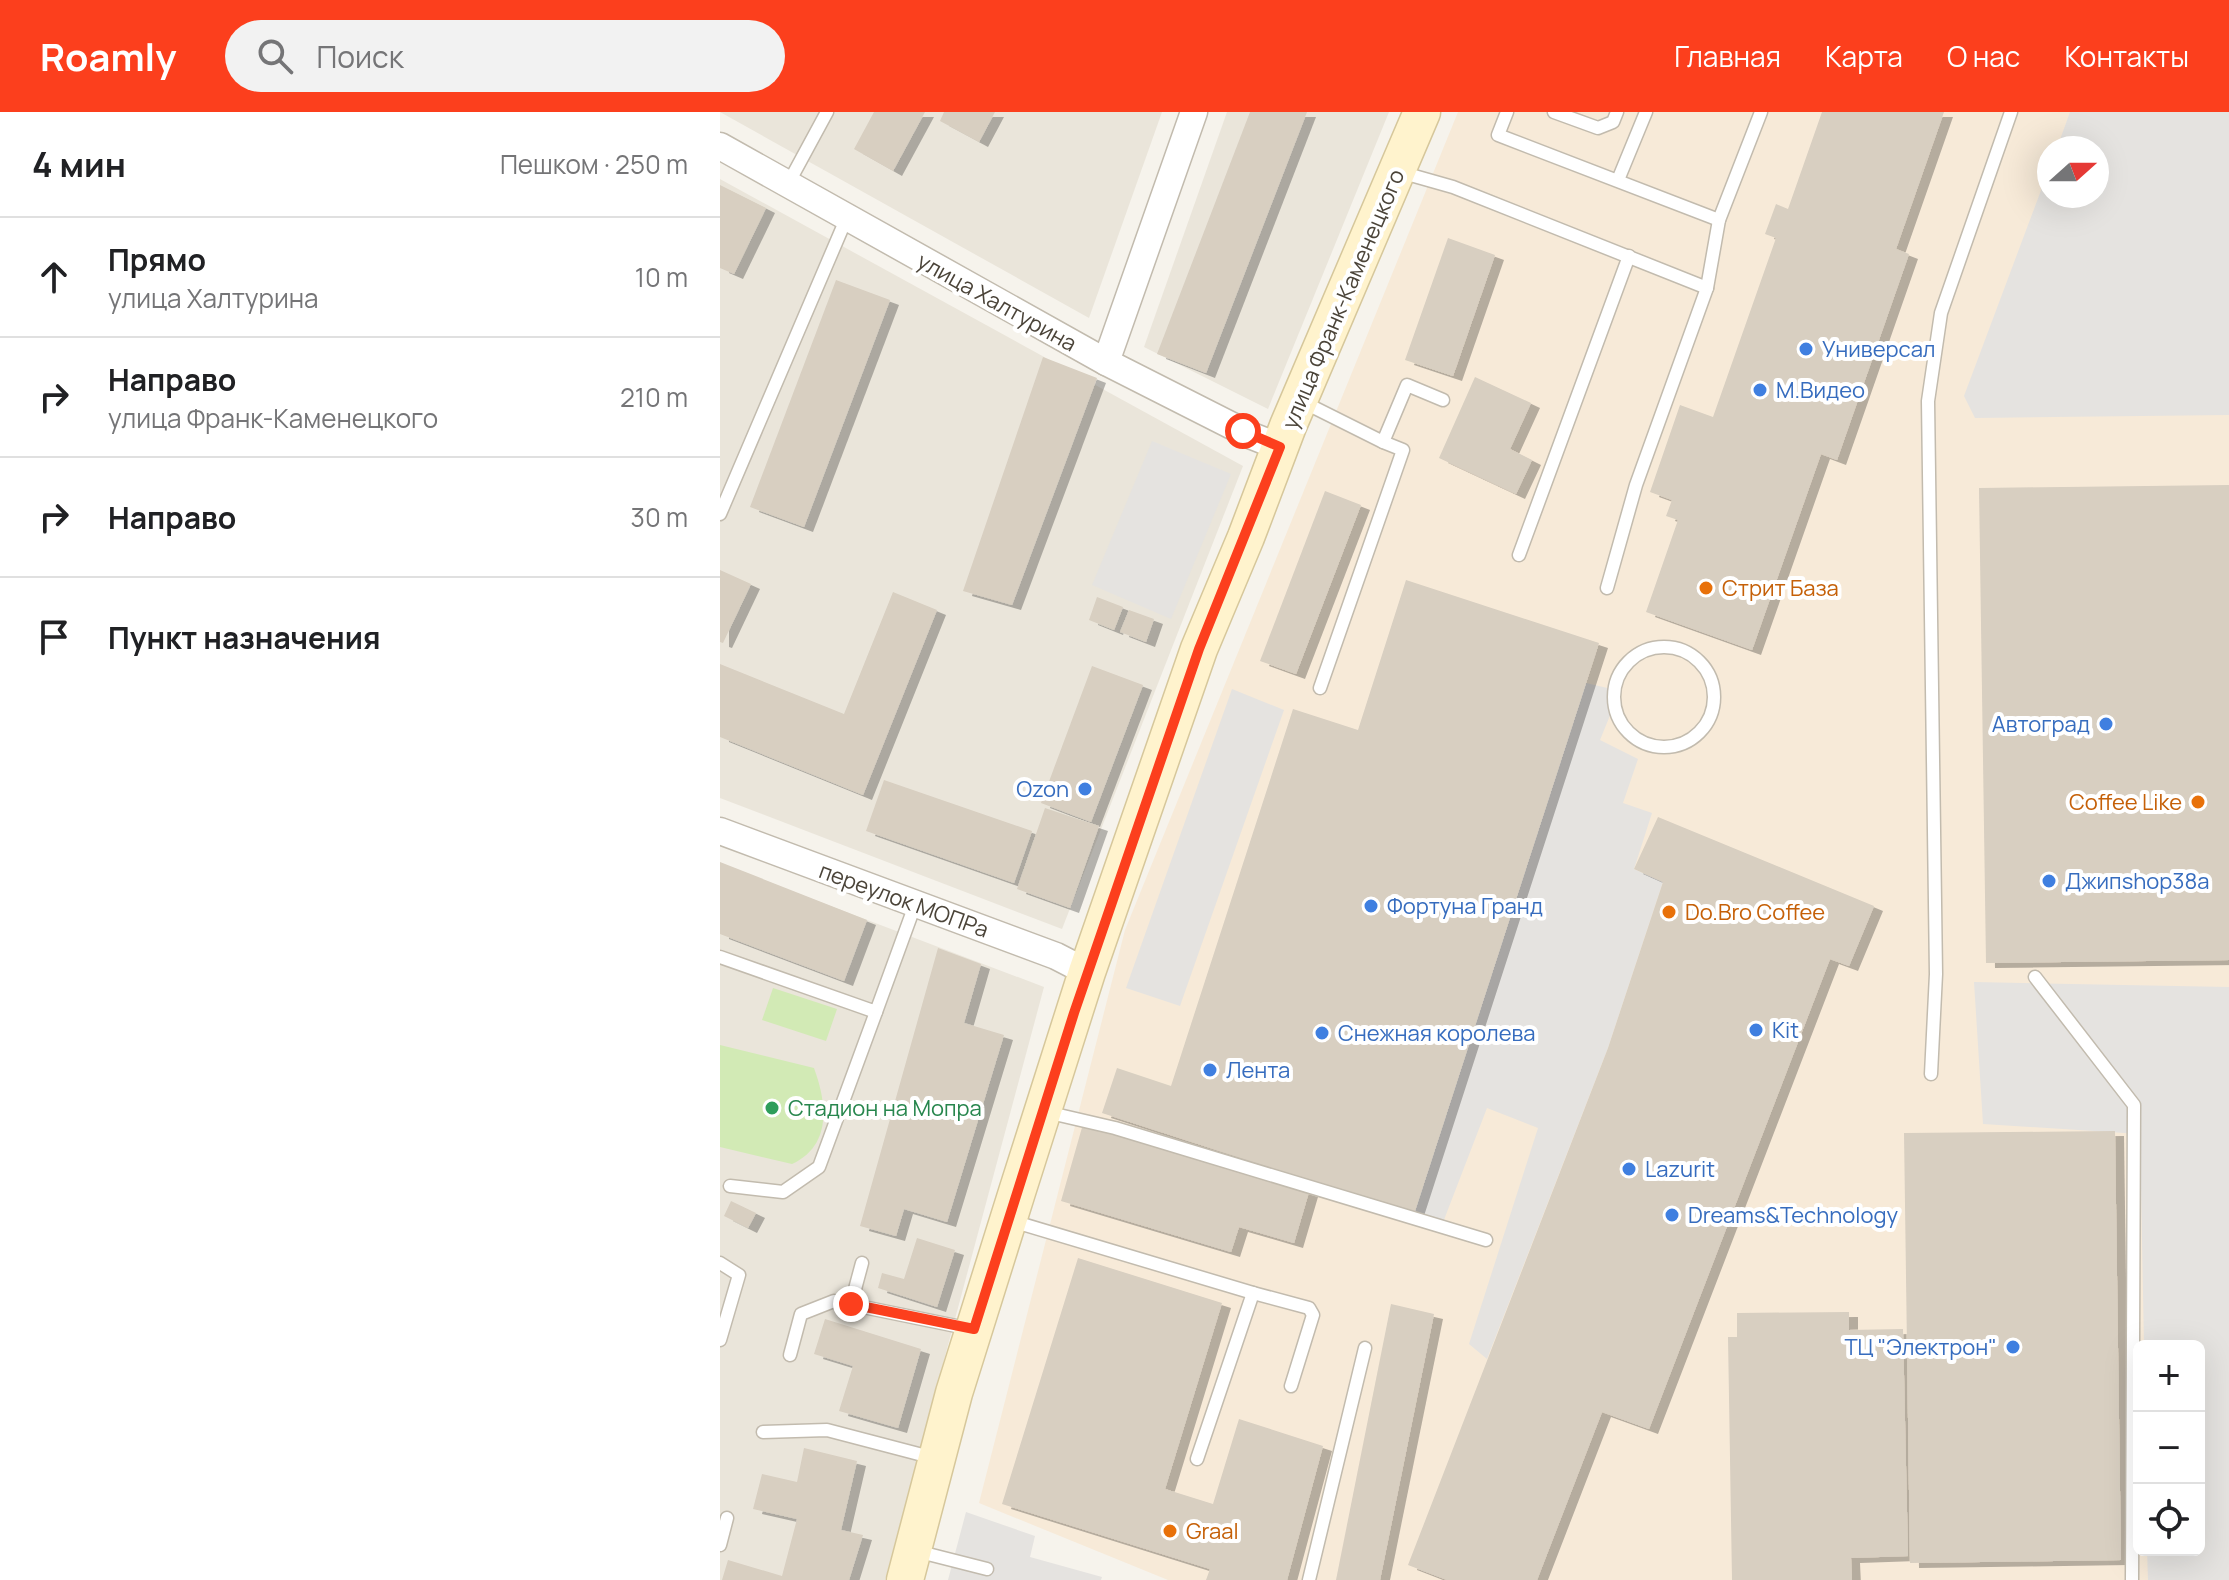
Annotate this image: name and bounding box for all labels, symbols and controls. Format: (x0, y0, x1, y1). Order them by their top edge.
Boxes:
search box (225, 20, 785, 92)
text: Roamly (40, 30, 177, 82)
icon: search (253, 34, 297, 78)
text: Поиск (317, 36, 404, 77)
text: Главная (1674, 37, 1781, 75)
text: Карта (1825, 37, 1903, 75)
text: О нас (1947, 37, 2020, 75)
text: Контакты (2064, 37, 2189, 75)
north arrow (2037, 136, 2109, 208)
text: 4 мин (32, 141, 126, 187)
text: Пешком · 250 m (500, 146, 688, 182)
street label: улица Франк-Каменецкого (1275, 165, 1411, 433)
text: Прямо (108, 239, 206, 280)
street label: улица Халтурина (912, 246, 1082, 358)
icon: ahead (32, 255, 76, 299)
text: 10 m (635, 259, 688, 295)
text: улица Халтурина (108, 280, 319, 316)
place label: Универсал (1822, 334, 1936, 364)
marker: Универсал (1797, 340, 1815, 358)
text: Направо (108, 359, 236, 400)
icon: right (32, 375, 76, 419)
place label: М.Видео (1776, 375, 1865, 405)
text: 210 m (620, 379, 688, 415)
marker: М.Видео (1751, 381, 1769, 399)
text: улица Франк-Каменецкого (108, 400, 438, 436)
route start (1225, 413, 1261, 449)
icon: right (32, 495, 76, 539)
text: Направо (108, 497, 236, 538)
text: 30 m (631, 499, 688, 535)
place label: Стрит База (1722, 573, 1839, 603)
marker: Стрит База (1697, 579, 1715, 597)
icon: arrive (32, 615, 76, 659)
text: Пункт назначения (108, 617, 381, 658)
place label: Автоград (1992, 709, 2090, 739)
marker: Автоград (2097, 715, 2115, 733)
place label: Ozon (1016, 774, 1069, 804)
marker: Ozon (1076, 780, 1094, 798)
place label: Coffee Like (2069, 787, 2182, 817)
marker: Coffee Like (2189, 793, 2207, 811)
street label: переулок МОПРа (815, 855, 993, 945)
place label: Джипshop38а (2065, 866, 2209, 896)
marker: Джипshop38а (2040, 872, 2058, 890)
place label: Фортуна Гранд (1387, 891, 1543, 921)
marker: Фортуна Гранд (1362, 897, 1380, 915)
place label: Do.Bro Coffee (1685, 897, 1825, 927)
marker: Do.Bro Coffee (1660, 903, 1678, 921)
place label: Kit (1772, 1015, 1799, 1045)
place label: Снежная королева (1338, 1018, 1536, 1048)
marker: Kit (1747, 1021, 1765, 1039)
marker: Снежная королева (1313, 1024, 1331, 1042)
place label: Лента (1226, 1055, 1290, 1085)
marker: Лента (1201, 1061, 1219, 1079)
place label: Стадион на Мопра (788, 1093, 982, 1123)
marker: Стадион на Мопра (763, 1099, 781, 1117)
place label: Lazurit (1645, 1154, 1715, 1184)
marker: Lazurit (1620, 1160, 1638, 1178)
place label: Dreams&Technology (1688, 1200, 1899, 1230)
marker: Dreams&Technology (1663, 1206, 1681, 1224)
route end (833, 1286, 869, 1322)
place label: ТЦ "Электрон" (1844, 1332, 1997, 1362)
marker: ТЦ "Электрон" (2004, 1338, 2022, 1356)
map controls (2133, 1340, 2205, 1556)
button: + (2133, 1340, 2205, 1412)
button: − (2133, 1412, 2205, 1484)
button: locate (2133, 1484, 2205, 1556)
place label: Graal (1186, 1516, 1239, 1546)
marker: Graal (1161, 1522, 1179, 1540)

